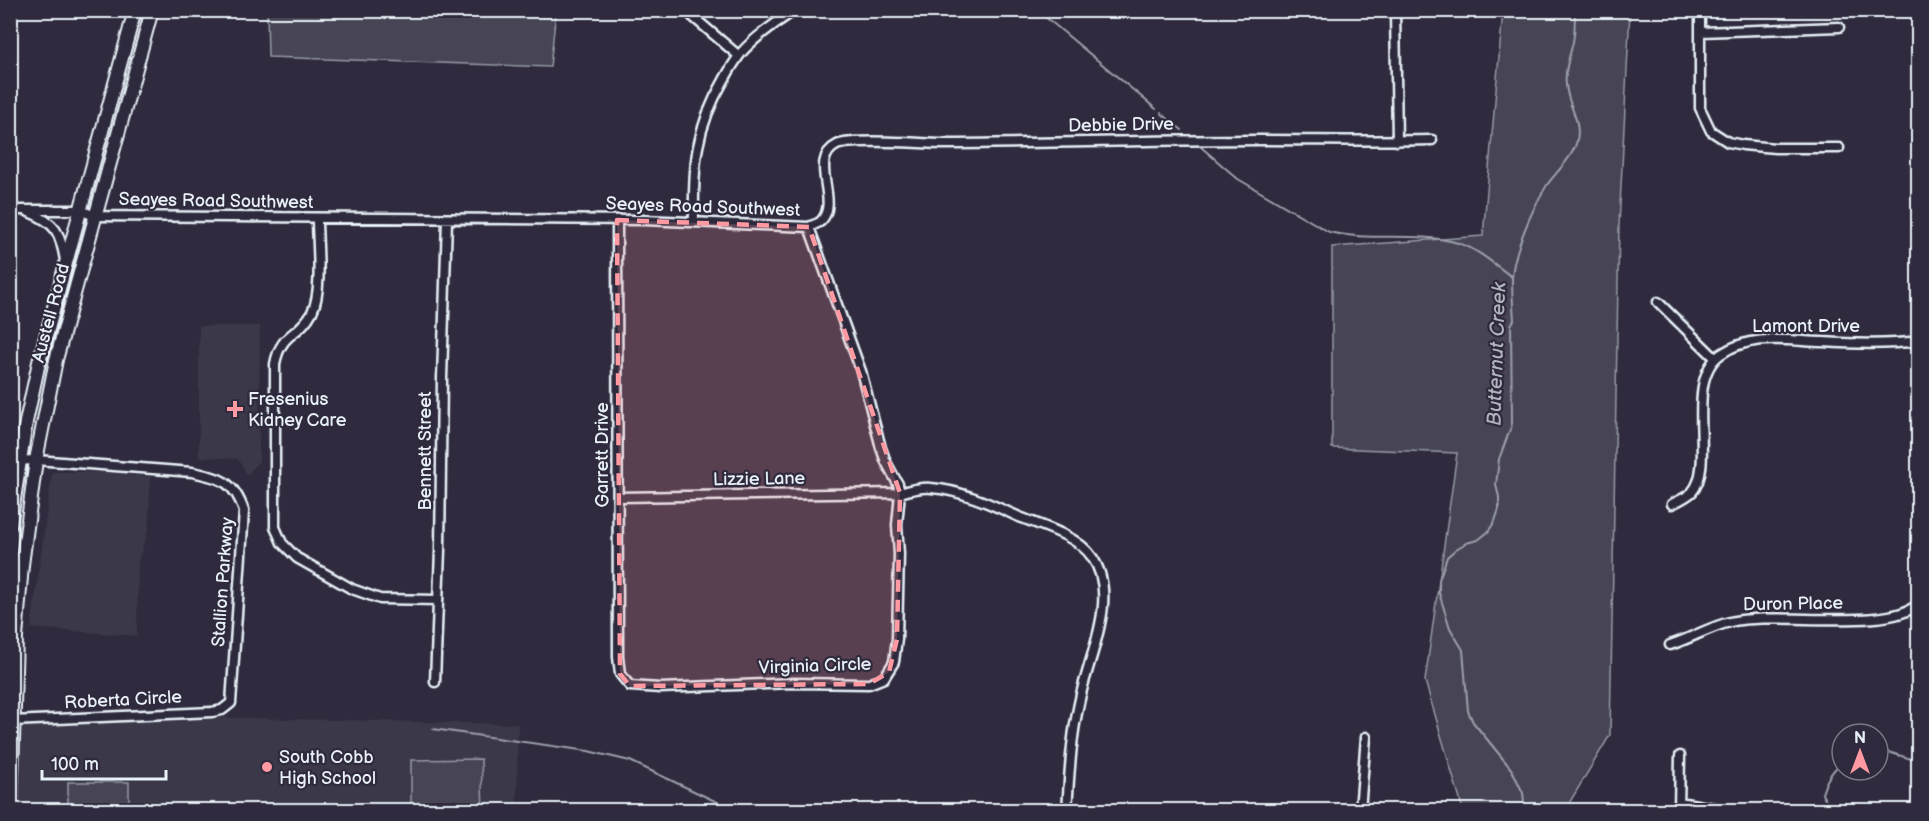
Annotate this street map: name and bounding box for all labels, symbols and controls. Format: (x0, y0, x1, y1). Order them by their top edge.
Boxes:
street label: Debbie Drive (1068, 114, 1174, 136)
street label: Seayes Road Southwest (119, 189, 314, 213)
street label: Seayes Road Southwest (605, 193, 801, 221)
street label: Austell Road (28, 261, 74, 365)
water label: Butternut Creek (1483, 281, 1512, 426)
street label: Lamont Drive (1752, 316, 1860, 337)
place label: Fresenius Kidney Care (248, 389, 347, 431)
street label: Bennett Street (415, 391, 436, 510)
marker: Fresenius Kidney Care (226, 400, 244, 418)
street label: Garrett Drive (592, 402, 613, 508)
street label: Lizzie Lane (713, 468, 806, 490)
street label: Stallion Parkway (208, 516, 238, 648)
street label: Duron Place (1743, 593, 1844, 615)
street label: Virginia Circle (758, 654, 872, 678)
street label: Roberta Circle (64, 686, 183, 714)
north arrow (1830, 722, 1890, 782)
text: N (1854, 729, 1866, 748)
scale bar (42, 743, 166, 781)
place label: South Cobb High School (279, 747, 376, 789)
text: 100 m (51, 754, 99, 775)
marker: South Cobb High School (260, 760, 274, 774)

